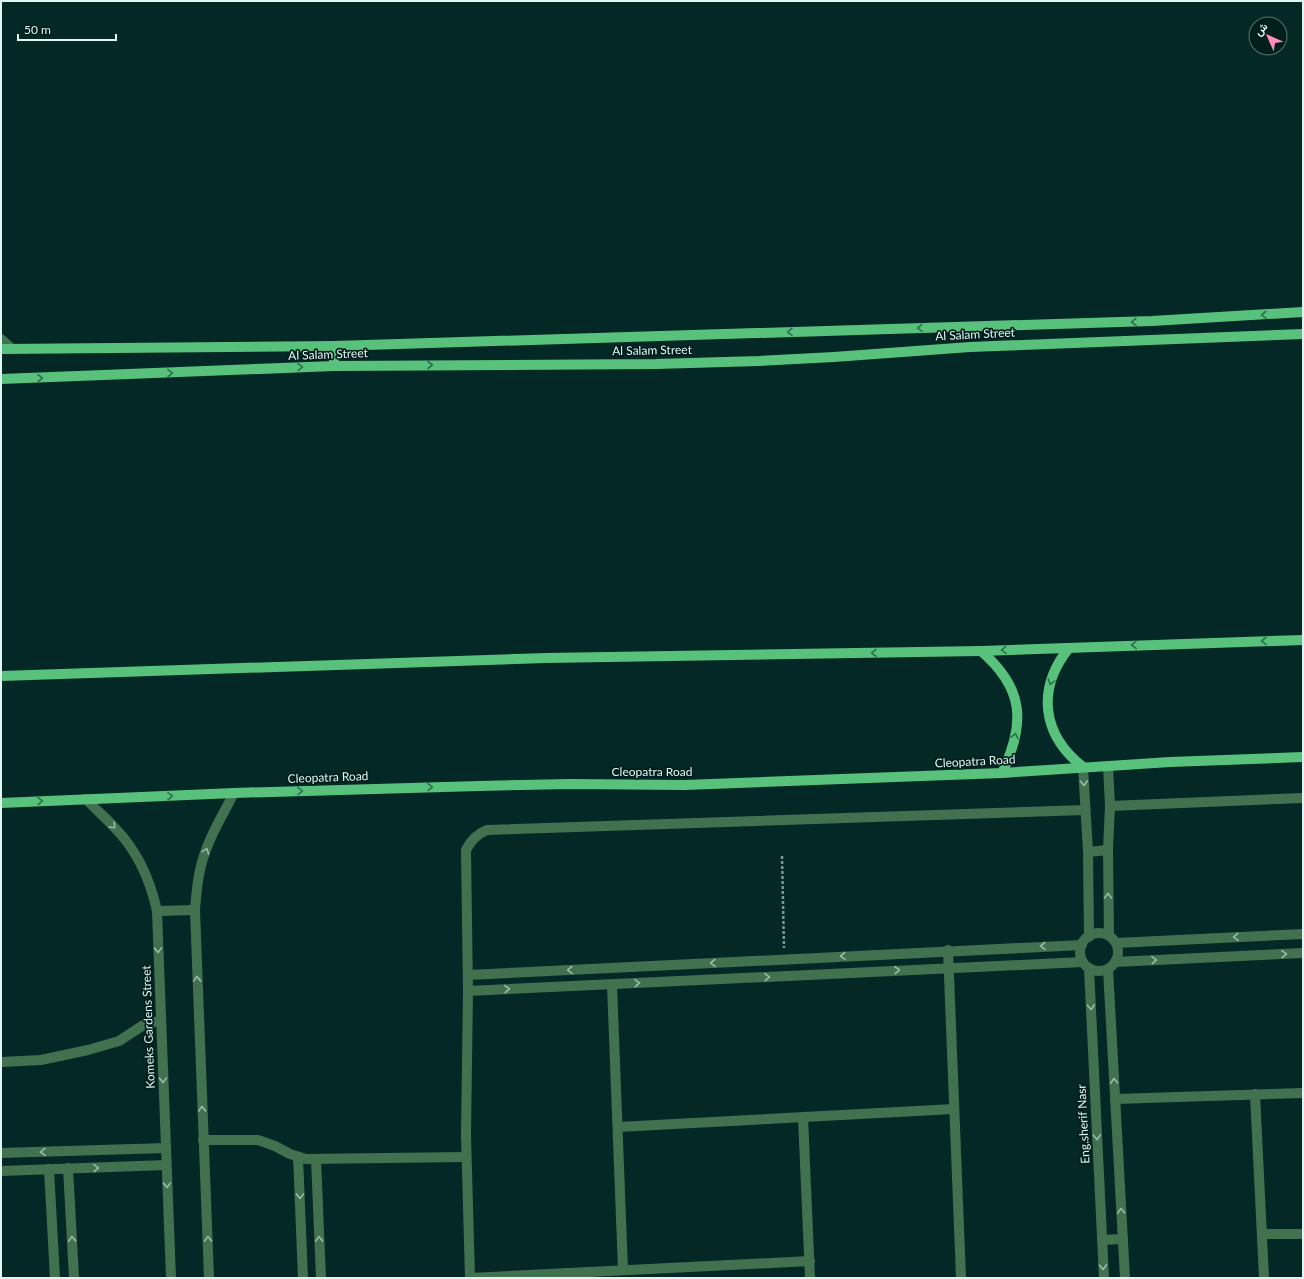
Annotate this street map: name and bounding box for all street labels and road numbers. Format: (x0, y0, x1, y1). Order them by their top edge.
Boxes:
street label: Al Salam Street (935, 324, 1016, 344)
street label: Al Salam Street (612, 342, 693, 358)
street label: Al Salam Street (288, 345, 369, 363)
street label: Cleopatra Road (934, 751, 1016, 771)
street label: Cleopatra Road (612, 764, 692, 779)
street label: Cleopatra Road (287, 768, 369, 786)
street label: Komeks Gardens Street (138, 964, 158, 1089)
street label: Eng.sherif Nasr (1073, 1083, 1093, 1164)

